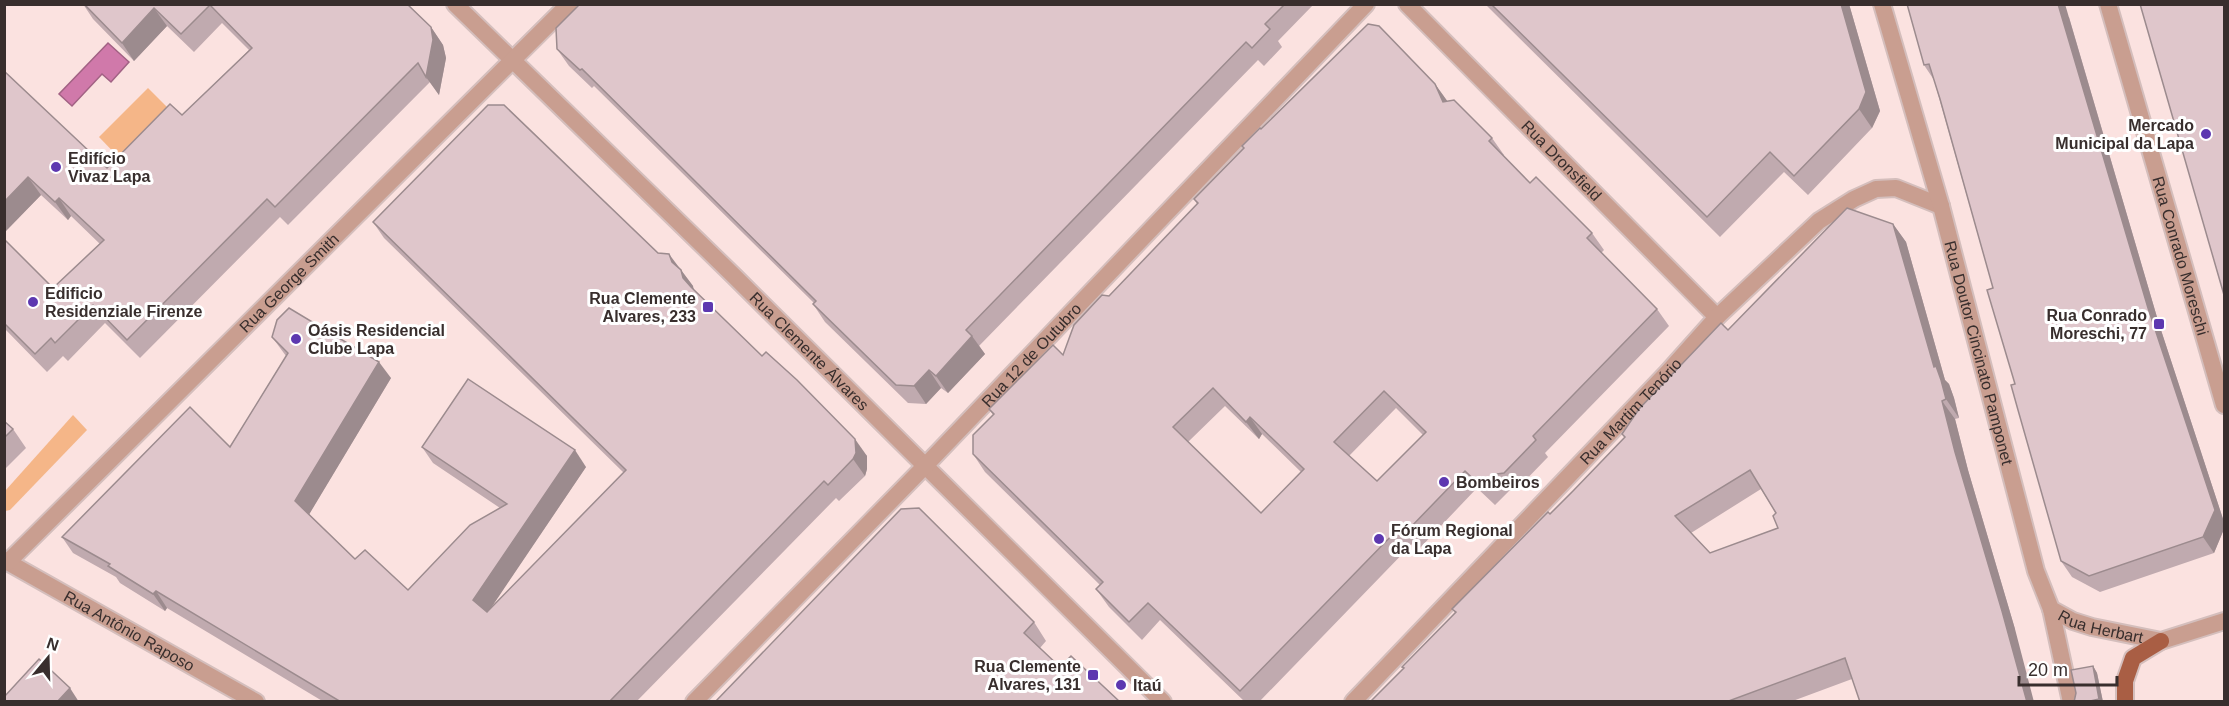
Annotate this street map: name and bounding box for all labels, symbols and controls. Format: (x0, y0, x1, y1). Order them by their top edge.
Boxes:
street label: Rua Dronsfield (1518, 117, 1605, 204)
place label: Mercado Municipal da Lapa (2055, 117, 2194, 152)
marker: Mercado Municipal da Lapa (2199, 127, 2213, 141)
place label: Edifício Vivaz Lapa (68, 150, 151, 185)
marker: Edifício Vivaz Lapa (49, 160, 63, 174)
street label: Rua Conrado Moreschi (2149, 174, 2211, 337)
street label: Rua George Smith (236, 230, 342, 336)
street label: Rua Doutor Cincinato Pamponet (1941, 239, 2016, 467)
place label: Edificio Residenziale Firenze (45, 285, 202, 320)
street label: Rua Clemente Álvares (746, 289, 872, 414)
place label: Rua Clemente Alvares, 233 (589, 290, 696, 325)
marker: Edificio Residenziale Firenze (26, 295, 40, 309)
marker: Rua Clemente Alvares, 233 (701, 300, 715, 314)
street label: Rua 12 de Outubro (978, 300, 1085, 410)
place label: Rua Conrado Moreschi, 77 (2047, 307, 2147, 342)
marker: Rua Conrado Moreschi, 77 (2152, 317, 2166, 331)
place label: Oásis Residencial Clube Lapa (308, 322, 445, 357)
marker: Oásis Residencial Clube Lapa (289, 332, 303, 346)
street label: Rua Martim Tenório (1577, 355, 1685, 468)
place label: Bombeiros (1456, 474, 1540, 491)
marker: Bombeiros (1437, 475, 1451, 489)
place label: Fórum Regional da Lapa (1391, 522, 1513, 557)
marker: Fórum Regional da Lapa (1372, 532, 1386, 546)
street label: Rua Antônio Raposo (61, 588, 197, 675)
street label: Rua Herbart (2055, 607, 2145, 646)
north arrow (18, 628, 78, 688)
text: N (44, 634, 61, 654)
scale bar (2019, 649, 2116, 687)
place label: Rua Clemente Alvares, 131 (974, 658, 1081, 693)
text: 20 m (2028, 660, 2068, 680)
marker: Rua Clemente Alvares, 131 (1086, 668, 1100, 682)
place label: Itaú (1133, 677, 1161, 694)
marker: Itaú (1114, 678, 1128, 692)

